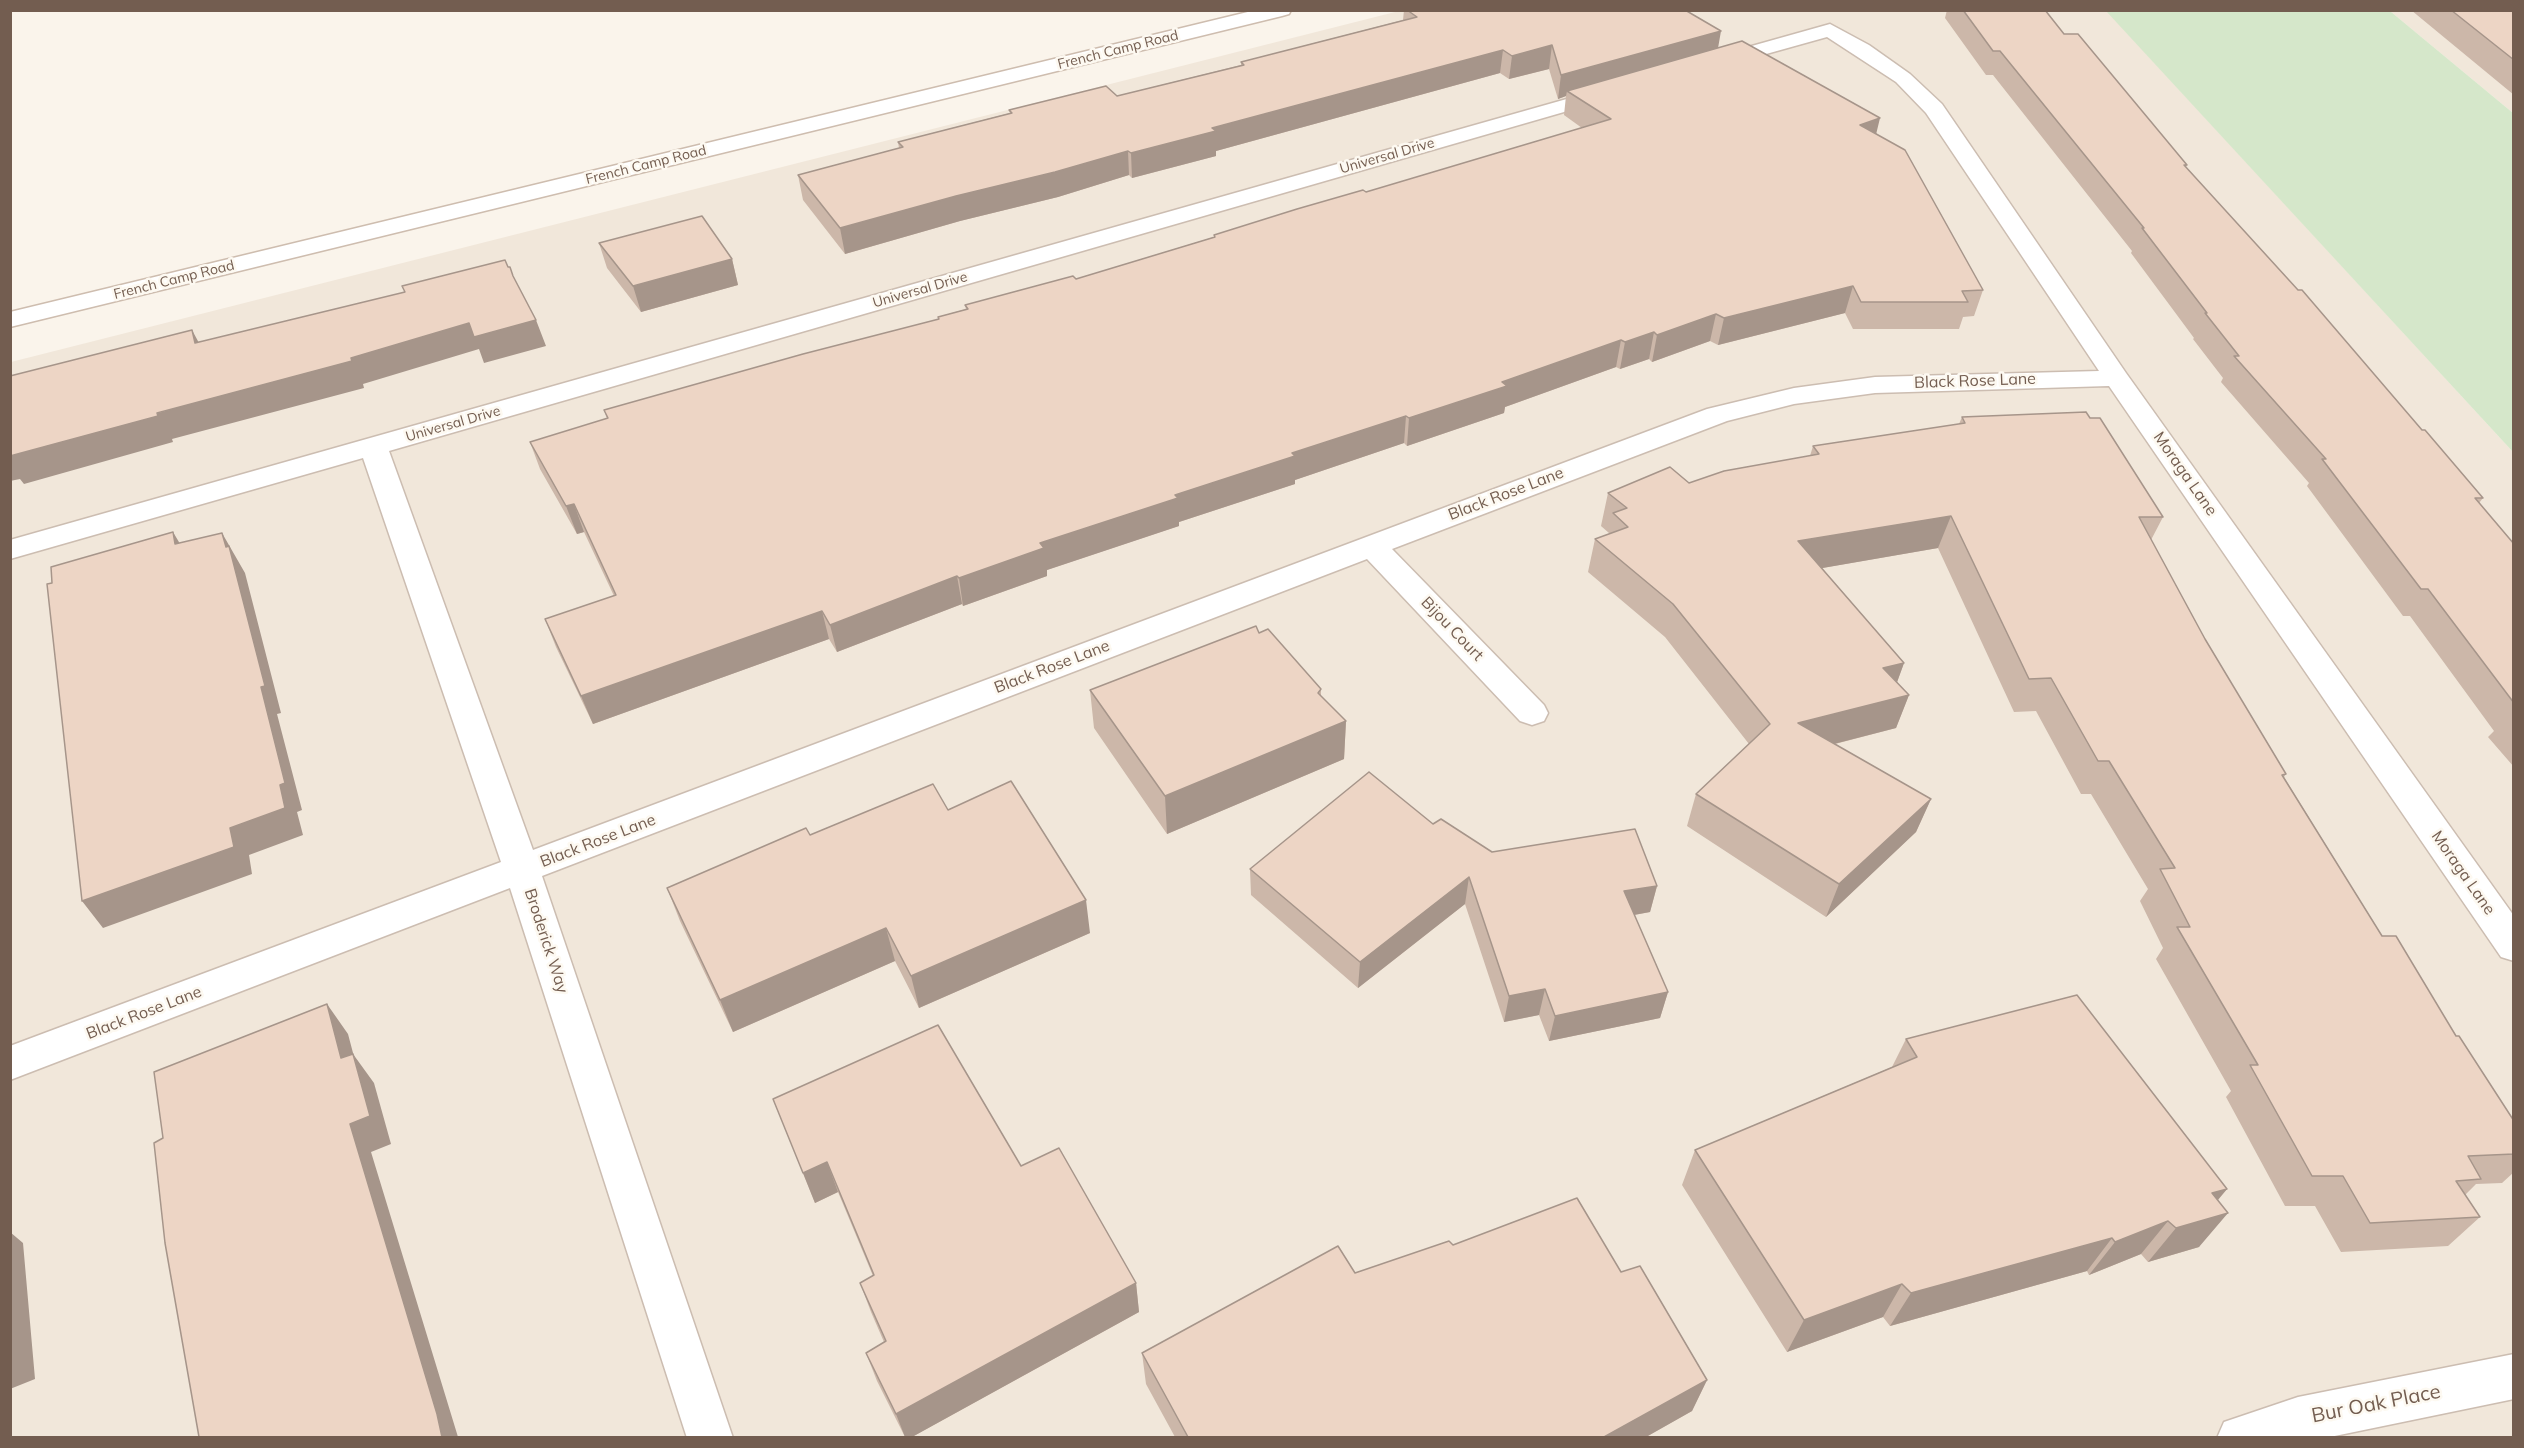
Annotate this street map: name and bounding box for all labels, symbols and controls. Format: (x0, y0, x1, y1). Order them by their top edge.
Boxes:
street label: French Camp Road (1056, 27, 1180, 73)
street label: Universal Drive (1338, 134, 1436, 178)
street label: French Camp Road (584, 142, 708, 188)
street label: French Camp Road (112, 257, 236, 303)
street label: Universal Drive (871, 268, 969, 312)
street label: Black Rose Lane (1914, 369, 2036, 393)
street label: Universal Drive (404, 402, 502, 446)
street label: Moraga Lane (2149, 428, 2221, 520)
street label: Black Rose Lane (1446, 463, 1566, 525)
street label: Bijou Court (1417, 593, 1487, 665)
street label: Black Rose Lane (992, 636, 1112, 698)
street label: Black Rose Lane (538, 810, 658, 872)
street label: Moraga Lane (2427, 827, 2499, 919)
street label: Broderick Way (520, 886, 572, 996)
street label: Black Rose Lane (84, 982, 204, 1044)
street label: Bur Oak Place (2309, 1380, 2443, 1428)

